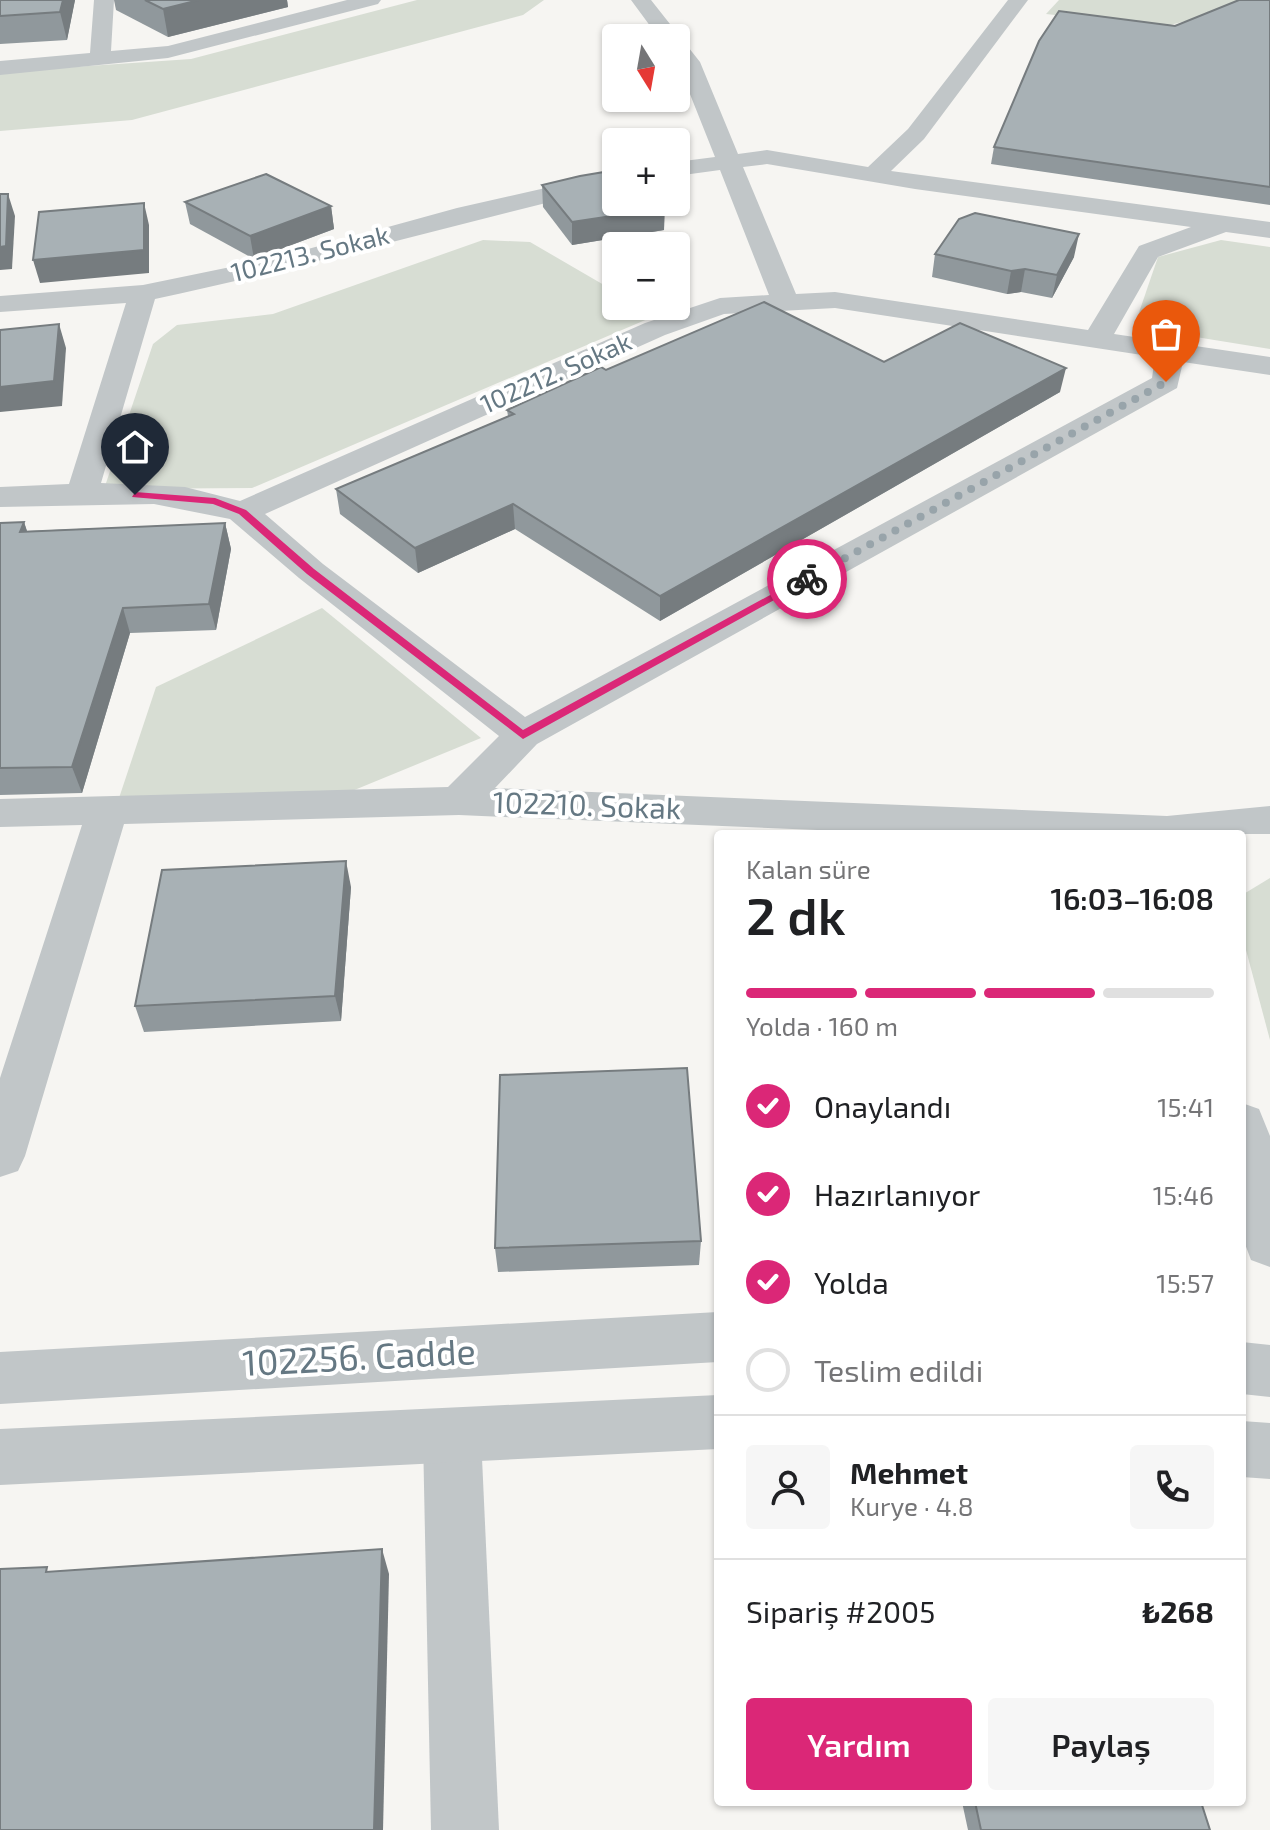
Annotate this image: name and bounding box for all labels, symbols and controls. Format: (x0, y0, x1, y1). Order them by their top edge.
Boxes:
north arrow (602, 24, 690, 112)
map controls (602, 24, 690, 320)
button: + (602, 128, 690, 216)
street label: 102213. Sokak (227, 218, 392, 287)
button: − (602, 232, 690, 320)
pin (1132, 300, 1200, 382)
icon: bag (1144, 312, 1188, 356)
street label: 102212. Sokak (475, 325, 636, 419)
pin (101, 413, 169, 495)
icon: home (113, 425, 157, 469)
courier (767, 539, 847, 619)
icon: bike (785, 557, 829, 601)
street label: 102210. Sokak (492, 783, 682, 825)
text: Kalan süre (746, 853, 871, 884)
text: 16:03–16:08 (1050, 880, 1214, 916)
text: 2 dk (746, 883, 846, 945)
text: Yolda · 160 m (746, 1010, 898, 1041)
icon: check (746, 1084, 790, 1128)
text: Onaylandı (814, 1088, 951, 1124)
text: 15:41 (1157, 1091, 1214, 1122)
icon: check (746, 1172, 790, 1216)
text: Hazırlanıyor (814, 1176, 980, 1212)
text: 15:46 (1153, 1179, 1214, 1210)
icon: check (746, 1260, 790, 1304)
text: Yolda (814, 1264, 889, 1300)
text: 15:57 (1156, 1267, 1214, 1298)
street label: 102256. Cadde (241, 1328, 477, 1383)
text: Teslim edildi (814, 1352, 983, 1388)
button: person (746, 1445, 830, 1529)
button: phone (1130, 1445, 1214, 1529)
text: Mehmet (850, 1454, 968, 1490)
text: Kurye · 4.8 (850, 1490, 974, 1521)
text: Sipariş #2005 (746, 1593, 935, 1629)
text: ₺268 (1142, 1593, 1214, 1629)
button: Yardım (746, 1698, 972, 1790)
button: Paylaş (988, 1698, 1214, 1790)

